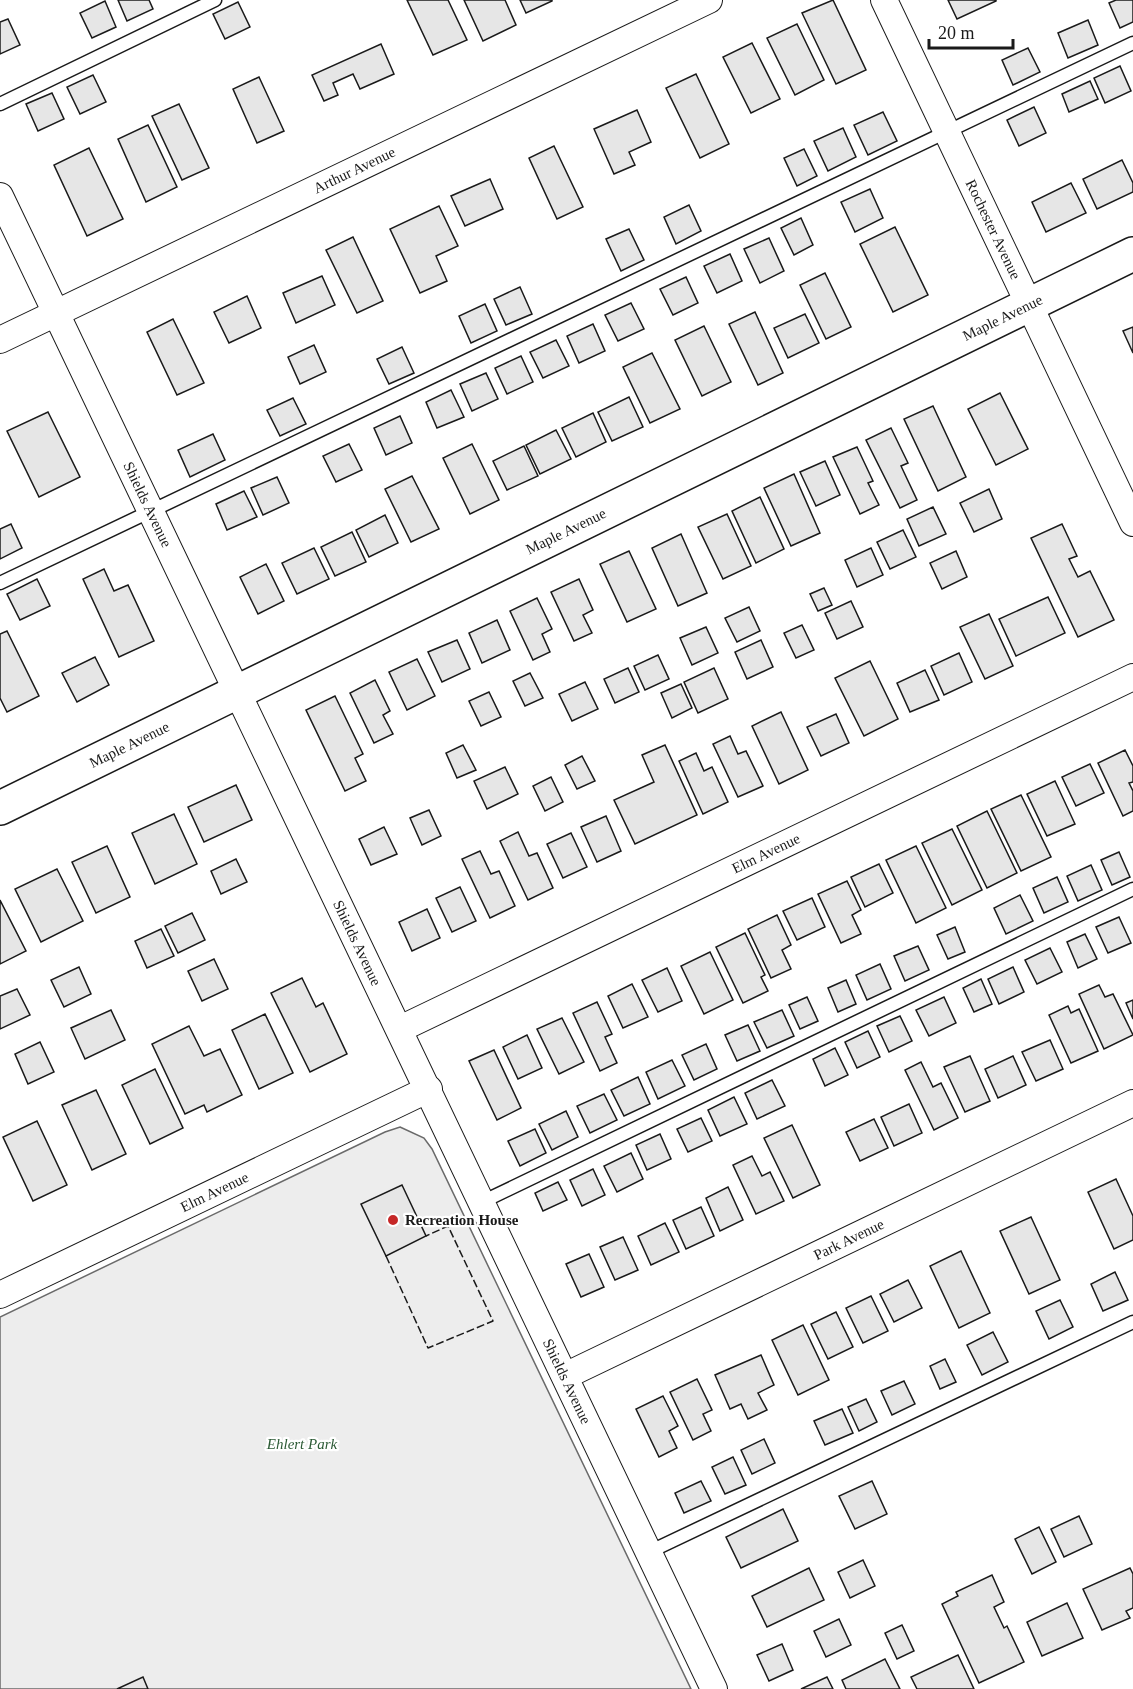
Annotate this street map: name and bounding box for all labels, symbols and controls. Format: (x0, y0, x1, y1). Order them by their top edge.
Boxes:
scale bar (929, 12, 1013, 50)
text: 20 m (938, 23, 975, 43)
street label: Arthur Avenue (311, 144, 398, 196)
street label: Rochester Avenue (963, 177, 1024, 282)
street label: Maple Avenue (960, 291, 1045, 344)
street label: Shields Avenue (120, 459, 175, 550)
street label: Maple Avenue (523, 505, 609, 558)
street label: Maple Avenue (87, 718, 172, 771)
street label: Elm Avenue (729, 830, 803, 876)
street label: Shields Avenue (330, 898, 385, 989)
street label: Elm Avenue (178, 1169, 251, 1215)
place label: Recreation House (405, 1212, 519, 1228)
marker: Recreation House (386, 1213, 400, 1227)
street label: Park Avenue (811, 1216, 887, 1263)
street label: Shields Avenue (540, 1336, 594, 1427)
park label: Ehlert Park (266, 1436, 338, 1452)

